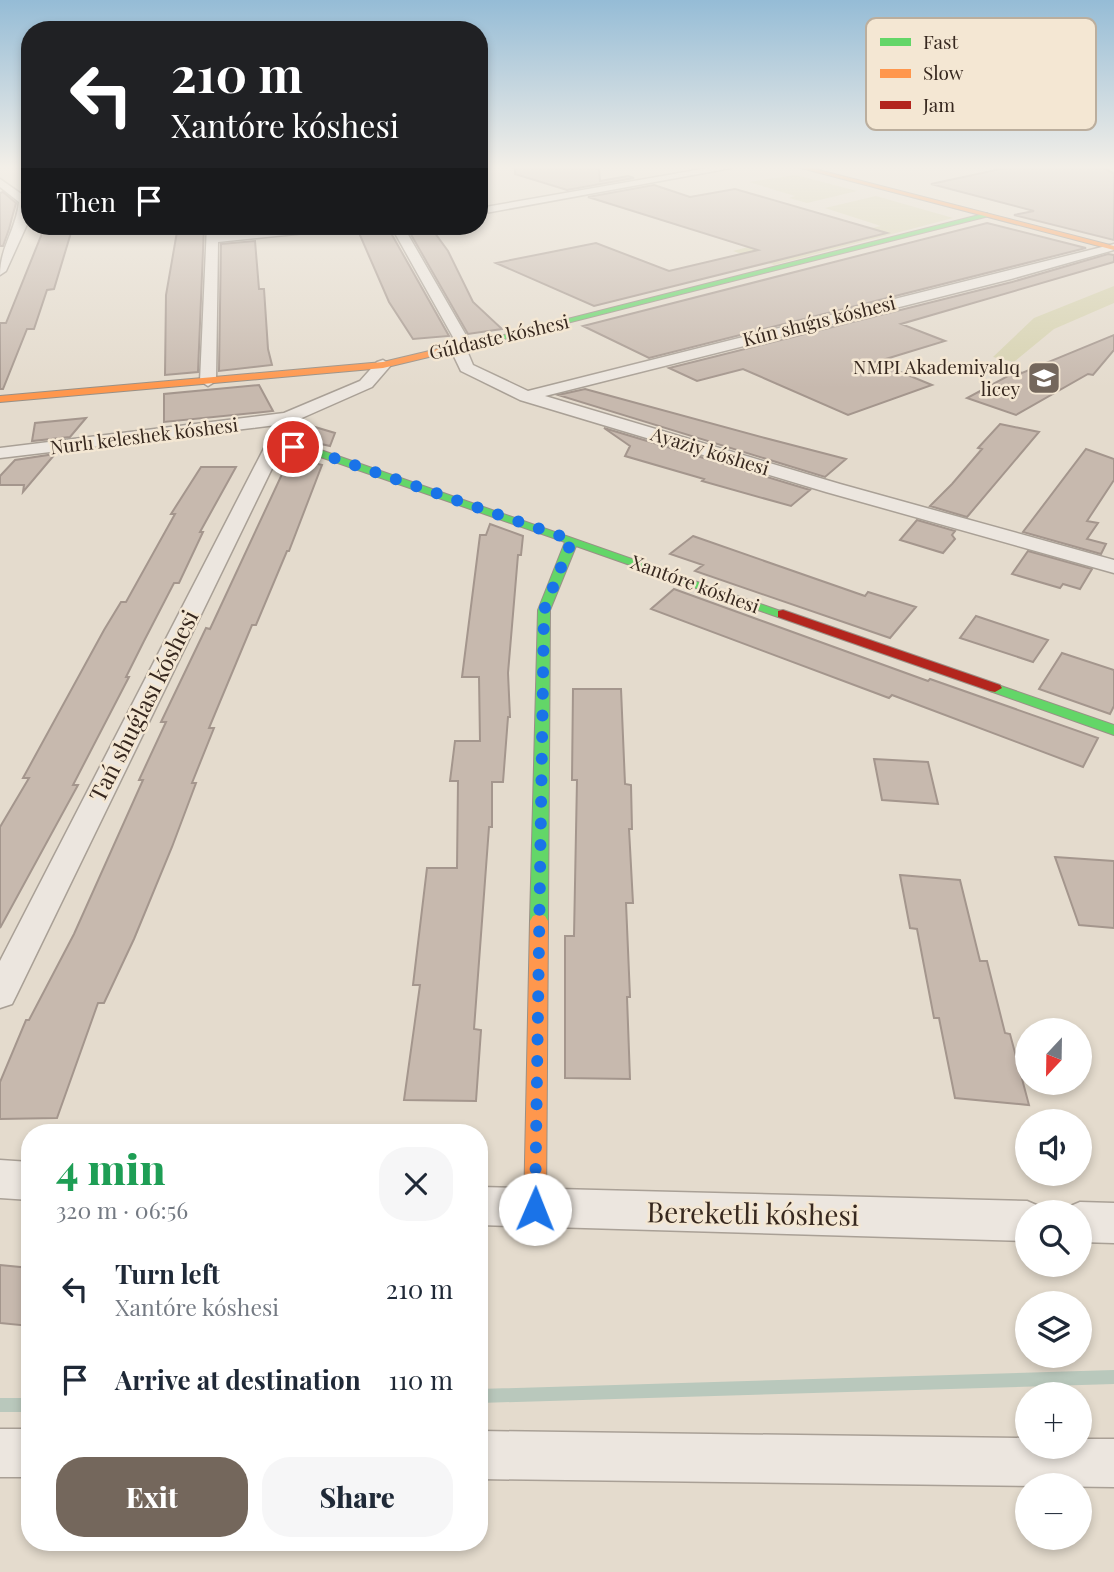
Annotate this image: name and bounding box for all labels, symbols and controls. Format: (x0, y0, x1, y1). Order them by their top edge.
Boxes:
legend (866, 18, 1096, 130)
text: Fast (923, 28, 959, 54)
text: 210 m (171, 40, 303, 105)
icon: left (56, 49, 147, 140)
text: Slow (923, 59, 964, 85)
text: Jam (922, 91, 955, 117)
text: Xantóre kóshesi (171, 103, 399, 146)
icon: arrive (130, 182, 168, 220)
text: Then (56, 184, 116, 219)
street label: Kún shıǵıs kóshesi (740, 288, 898, 352)
street label: Gúldaste kóshesi (426, 307, 572, 365)
place label: NMPI Akademiyalıq licey (853, 353, 1020, 401)
school or university icon: NMPI Akademiyalıq licey (1025, 359, 1063, 397)
street label: Nurlı keleshek kóshesi (48, 411, 240, 459)
pin (263, 417, 323, 477)
street label: Ayaziy kóshesi (647, 419, 773, 480)
icon: arrive (274, 428, 312, 466)
street label: Xantóre kóshesi (627, 548, 764, 619)
street label: Tań shuǵlası kóshesi (81, 604, 205, 807)
north arrow (1015, 1018, 1092, 1096)
map controls (1015, 1018, 1092, 1550)
button: sound (1015, 1109, 1092, 1186)
text: 4 min (56, 1140, 165, 1196)
button: close (379, 1147, 453, 1221)
position arrow (498, 1172, 572, 1246)
street label: Bereketli kóshesi (646, 1192, 860, 1233)
text: 320 m · 06:56 (56, 1194, 188, 1225)
button: search (1015, 1200, 1092, 1277)
text: Turn left (115, 1256, 220, 1291)
icon: left (56, 1270, 94, 1308)
text: 210 m (386, 1271, 453, 1306)
text: Xantóre kóshesi (115, 1291, 279, 1322)
button: layers (1015, 1291, 1092, 1368)
icon: arrive (56, 1361, 94, 1399)
text: Arrive at destination (115, 1362, 361, 1397)
text: 110 m (389, 1362, 453, 1397)
button: + (1015, 1382, 1092, 1459)
button: Exit (56, 1457, 248, 1537)
button: Share (262, 1457, 453, 1537)
button: − (1015, 1473, 1092, 1550)

